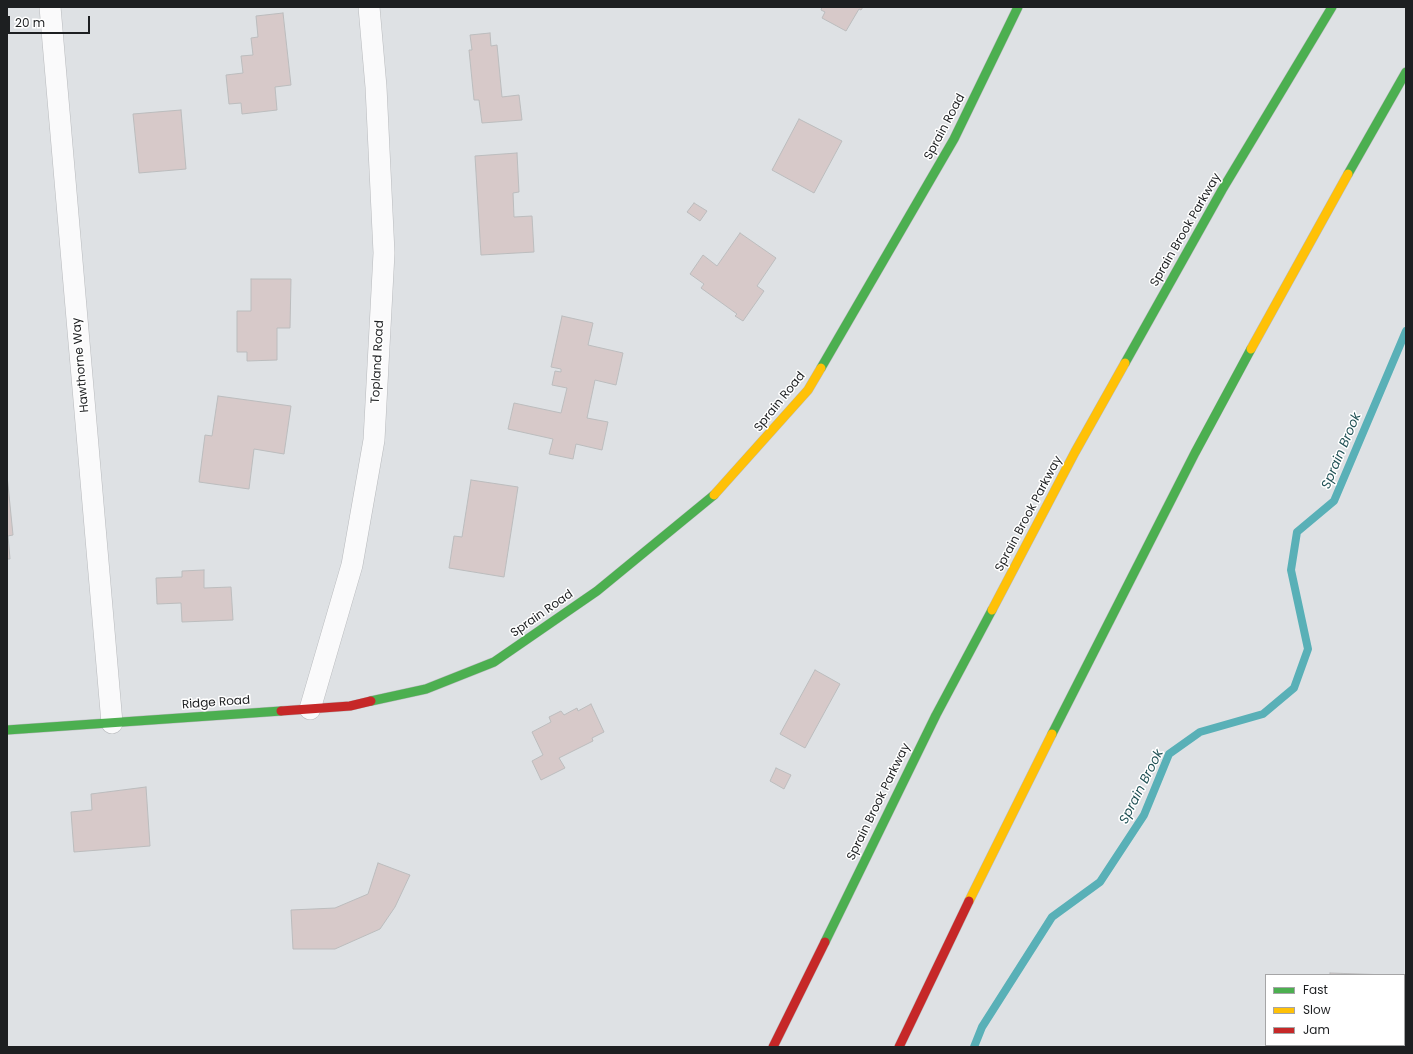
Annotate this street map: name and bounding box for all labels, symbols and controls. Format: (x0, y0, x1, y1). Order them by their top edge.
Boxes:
scale bar (10, 8, 92, 34)
text: 20 m (15, 14, 45, 31)
street label: Sprain Road (922, 91, 968, 163)
street label: Sprain Brook Parkway (1148, 171, 1224, 289)
street label: Hawthorne Way (70, 317, 92, 413)
street label: Topland Road (369, 320, 387, 404)
street label: Sprain Road (752, 369, 808, 435)
water label: Sprain Brook (1319, 410, 1365, 492)
street label: Sprain Brook Parkway (992, 454, 1066, 574)
street label: Sprain Road (508, 587, 576, 641)
street label: Ridge Road (181, 693, 251, 713)
street label: Sprain Brook Parkway (844, 741, 914, 863)
water label: Sprain Brook (1117, 747, 1167, 827)
legend (1265, 974, 1405, 1046)
text: Fast (1303, 981, 1328, 998)
text: Slow (1303, 1001, 1331, 1018)
text: Jam (1303, 1021, 1330, 1038)

